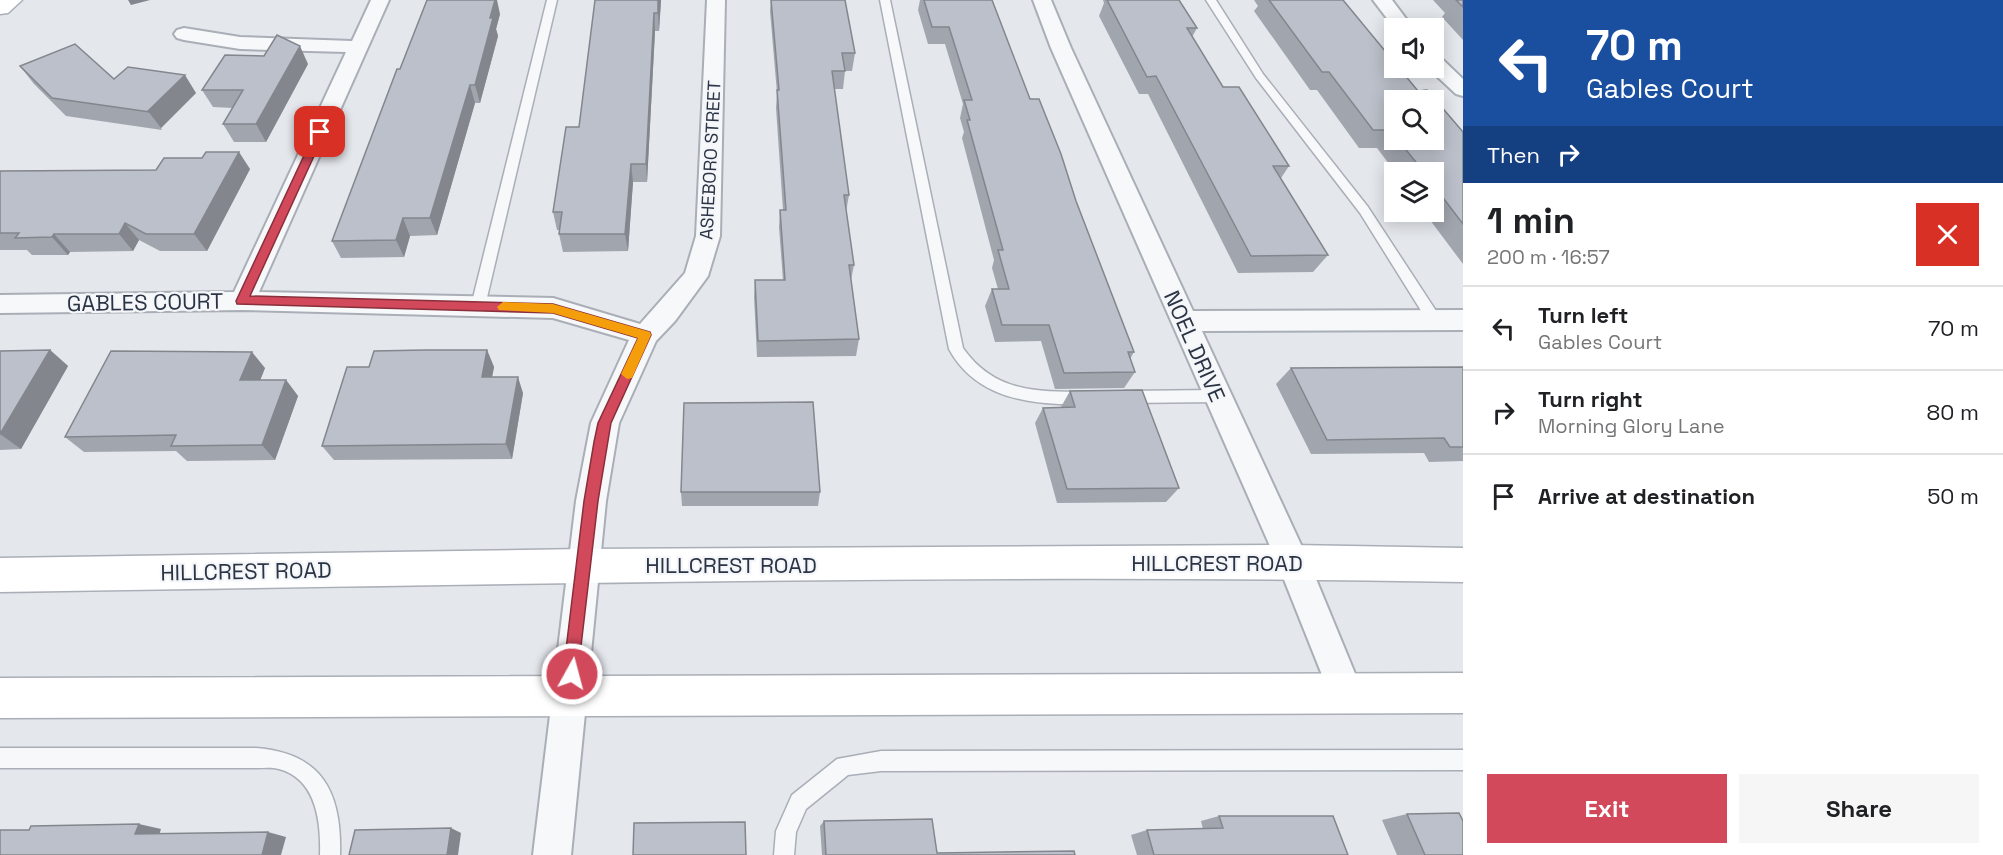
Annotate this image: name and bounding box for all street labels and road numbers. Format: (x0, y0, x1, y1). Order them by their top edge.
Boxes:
street label: ASHEBORO STREET (694, 79, 726, 240)
street label: NOEL DRIVE (1158, 286, 1232, 406)
street label: GABLES COURT (66, 287, 224, 317)
street label: HILLCREST ROAD (1131, 549, 1303, 577)
street label: HILLCREST ROAD (645, 551, 817, 579)
street label: HILLCREST ROAD (160, 556, 332, 586)

